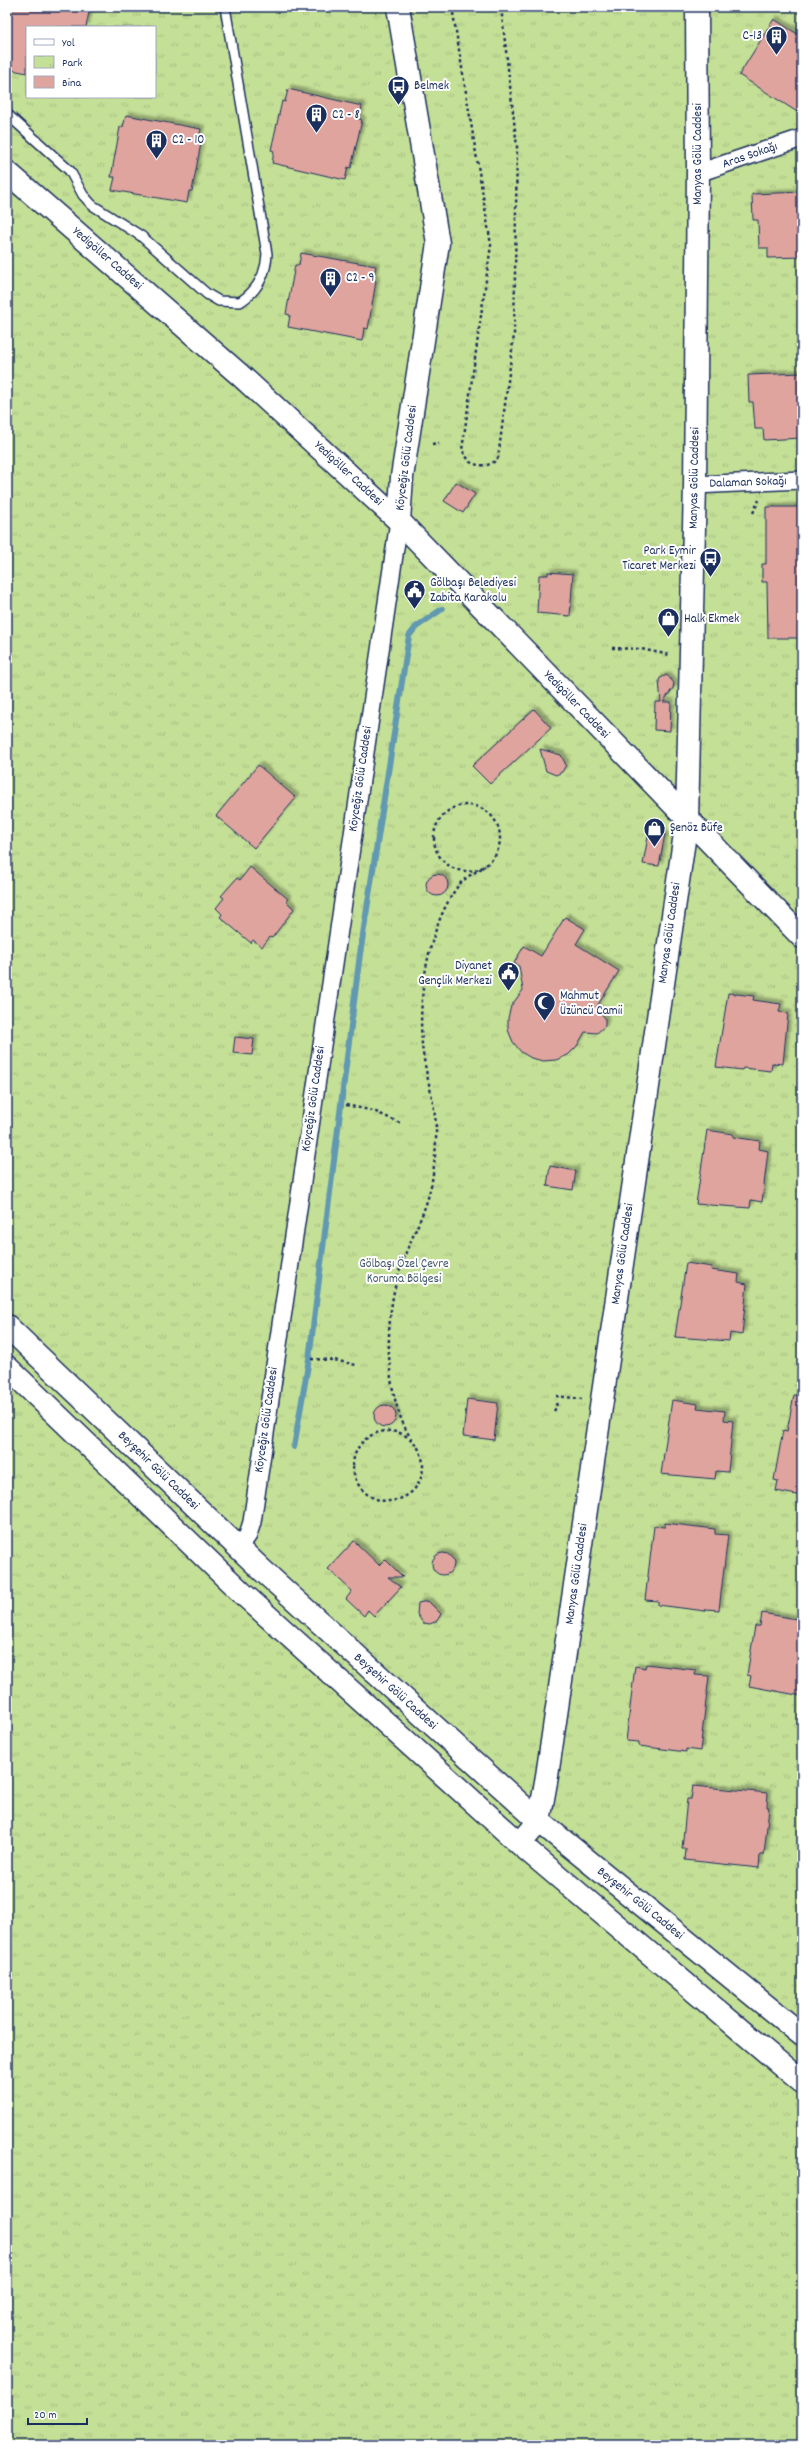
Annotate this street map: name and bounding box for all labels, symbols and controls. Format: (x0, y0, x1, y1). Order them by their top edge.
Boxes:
building icon: C-13 (764, 23, 790, 56)
legend (26, 26, 156, 98)
place label: C-13 (743, 27, 762, 46)
text: Yol (62, 35, 75, 52)
text: Park (62, 55, 83, 72)
bus stop icon: Belmek (386, 73, 412, 106)
text: Bina (62, 75, 81, 92)
place label: Belmek (414, 77, 449, 96)
building icon: C2 - 8 (303, 102, 329, 135)
street label: Manyas Gölü Caddesi (689, 102, 708, 205)
place label: C2 - 8 (332, 106, 360, 125)
building icon: C2 - 10 (143, 127, 169, 160)
place label: C2 - 10 (172, 131, 204, 150)
street label: Aras Sokağı (720, 138, 780, 174)
street label: Yedigöller Caddesi (67, 223, 147, 296)
building icon: C2 - 9 (318, 265, 344, 298)
place label: C2 - 9 (346, 269, 374, 288)
street label: Köyceğiz Gölü Caddesi (391, 403, 423, 512)
street label: Manyas Gölü Caddesi (685, 426, 705, 529)
street label: Yedigöller Caddesi (309, 437, 387, 512)
street label: Dalaman Sokağı (709, 472, 787, 494)
place label: Park Eymir Ticaret Merkezi (622, 542, 697, 576)
bus stop icon: Park Eymir Ticaret Merkezi (698, 545, 724, 578)
place label: Gölbaşı Belediyesi Zabita Karakolu (430, 574, 517, 608)
public building icon: Gölbaşı Belediyesi Zabita Karakolu (402, 577, 428, 610)
shop icon: Halk Ekmek (656, 606, 682, 639)
place label: Halk Ekmek (684, 610, 739, 629)
street label: Yedigöller Caddesi (538, 667, 614, 744)
street label: Köyceğiz Gölü Caddesi (344, 724, 378, 833)
shop icon: Şenöz Büfe (641, 815, 667, 848)
place label: Şenöz Büfe (670, 819, 723, 838)
street label: Manyas Gölü Caddesi (654, 881, 687, 985)
place label: Diyanet Gençlik Merkezi (418, 957, 493, 991)
public building icon: Diyanet Gençlik Merkezi (495, 960, 521, 993)
place label: Mahmut Üzüncü Camii (560, 987, 623, 1021)
mosque icon: Mahmut Üzüncü Camii (531, 990, 557, 1023)
street label: Köyceğiz Gölü Caddesi (297, 1044, 331, 1153)
street label: Manyas Gölü Caddesi (607, 1202, 640, 1306)
park label: Gölbaşı Özel Çevre Koruma Bölgesi (359, 1255, 449, 1289)
street label: Köyceğiz Gölü Caddesi (250, 1365, 284, 1474)
street label: Beyşehir Gölü Caddesi (113, 1427, 203, 1515)
street label: Manyas Gölü Caddesi (561, 1522, 594, 1626)
street label: Beyşehir Gölü Caddesi (349, 1649, 442, 1735)
street label: Beyşehir Gölü Caddesi (592, 1863, 688, 1945)
scale bar (28, 2400, 87, 2426)
text: 20 m (34, 2407, 57, 2424)

